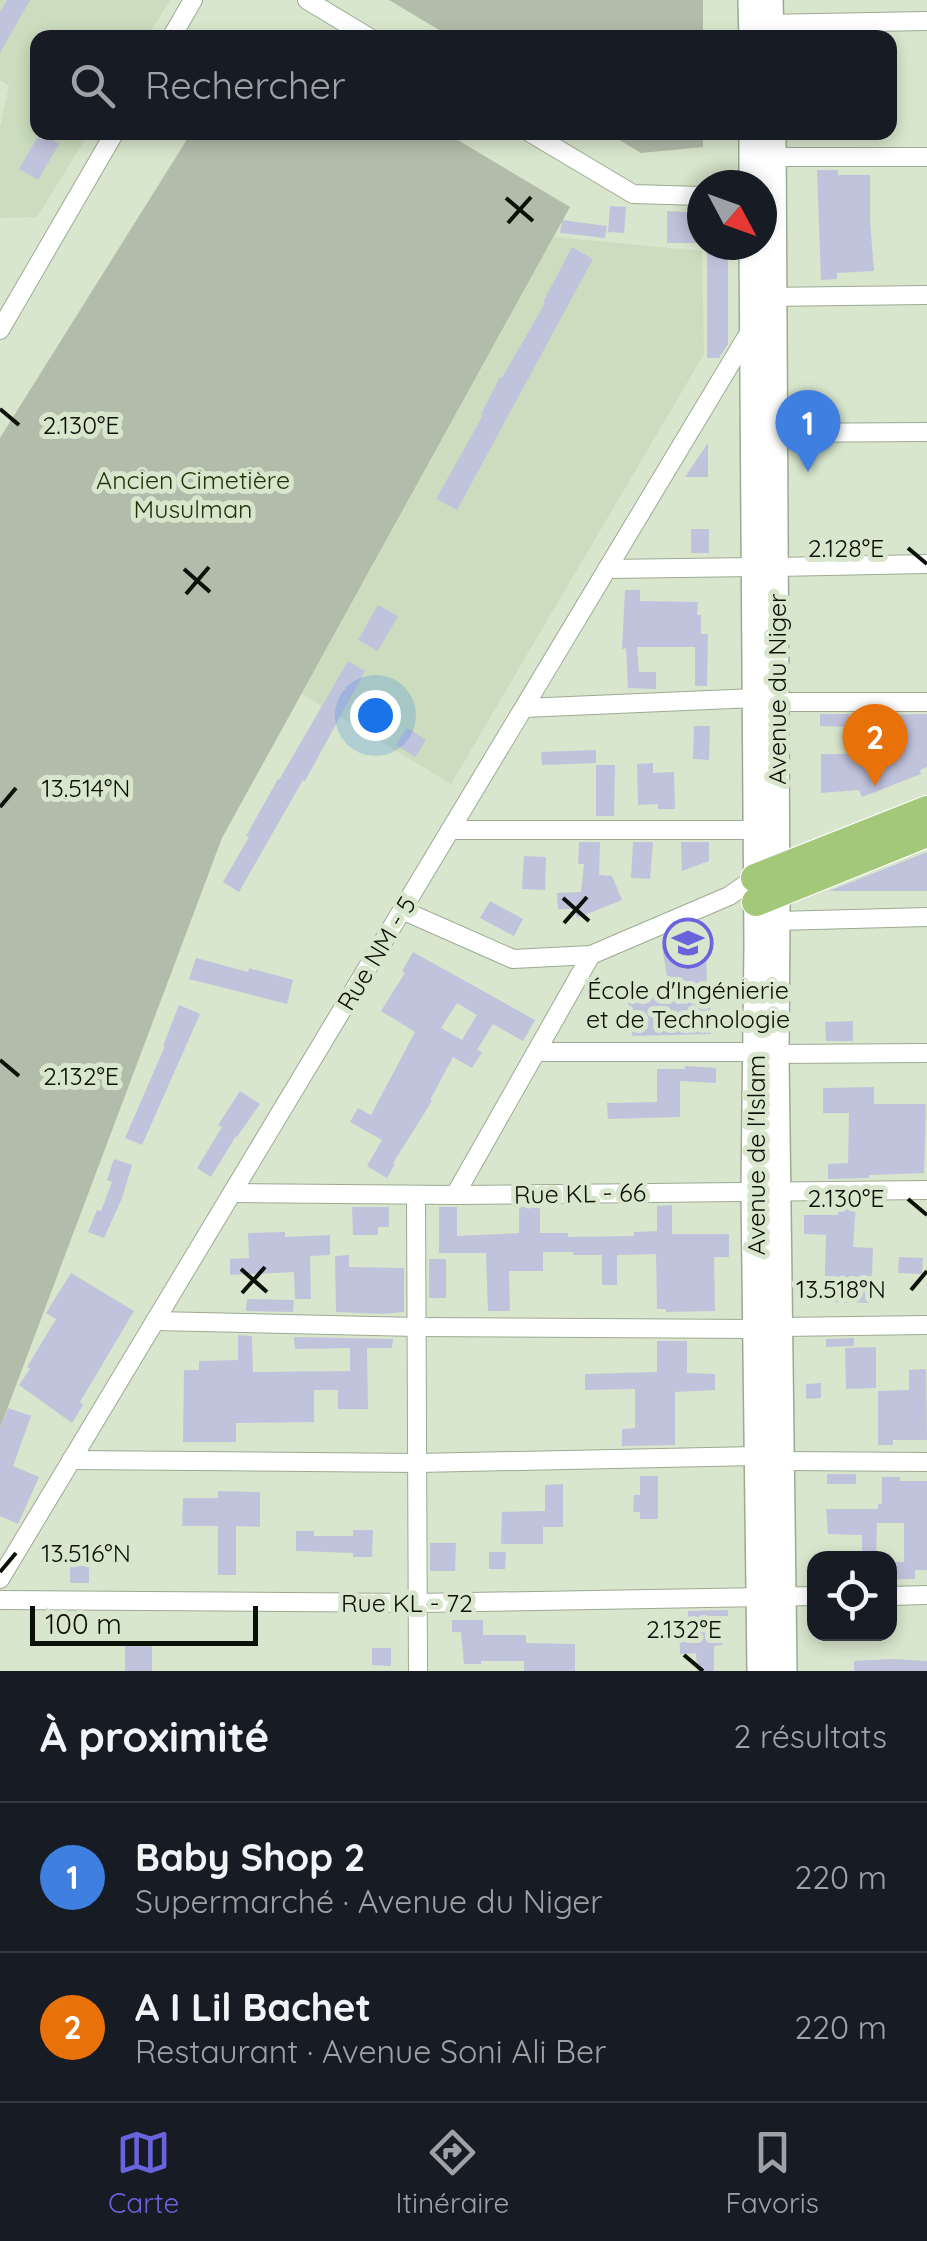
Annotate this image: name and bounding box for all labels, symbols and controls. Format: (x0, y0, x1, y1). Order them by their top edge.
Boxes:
search box (30, 30, 897, 140)
icon: search (65, 58, 120, 113)
text: Rechercher (145, 61, 346, 109)
north arrow (687, 170, 777, 260)
pin: 1 (776, 390, 840, 472)
text: 2.130°E (42, 409, 120, 440)
park label: Ancien Cimetière Musulman (96, 464, 290, 524)
text: 2.128°E (808, 532, 884, 563)
street label: Avenue du Niger (761, 593, 792, 785)
your location (350, 690, 401, 741)
pin: 2 (842, 704, 908, 786)
text: 13.514°N (41, 772, 131, 803)
street label: Rue NM - 5 (330, 890, 422, 1016)
school or university icon: École d'Ingénierie et de Technologie (662, 917, 714, 969)
place label: École d'Ingénierie et de Technologie (586, 974, 790, 1034)
street label: Avenue de l'Islam (740, 1055, 771, 1255)
text: 2.132°E (43, 1060, 119, 1091)
street label: Rue KL - 66 (514, 1176, 646, 1210)
text: 2.130°E (807, 1182, 885, 1213)
text: 13.518°N (796, 1273, 886, 1304)
text: 13.516°N (41, 1537, 131, 1568)
map controls (807, 1551, 897, 1641)
button: locate (807, 1551, 897, 1641)
street label: Rue KL - 72 (341, 1587, 473, 1618)
scale bar (30, 1601, 258, 1646)
text: 100 m (45, 1606, 122, 1641)
text: 2.132°E (646, 1613, 722, 1644)
text: À proximité (40, 1710, 269, 1763)
text: 2 résultats (734, 1716, 887, 1756)
text: Baby Shop 2 (135, 1833, 365, 1881)
text: 1 (66, 1857, 79, 1897)
text: 220 m (795, 1857, 887, 1897)
text: Supermarché · Avenue du Niger (135, 1881, 603, 1921)
text: A I Lil Bachet (135, 1983, 371, 2031)
text: 2 (63, 2007, 82, 2047)
text: 220 m (795, 2007, 887, 2047)
text: Restaurant · Avenue Soni Ali Ber (135, 2031, 606, 2071)
tab: Carte (108, 2125, 179, 2220)
tab: Itinéraire (395, 2125, 509, 2220)
tab: Favoris (726, 2125, 819, 2220)

